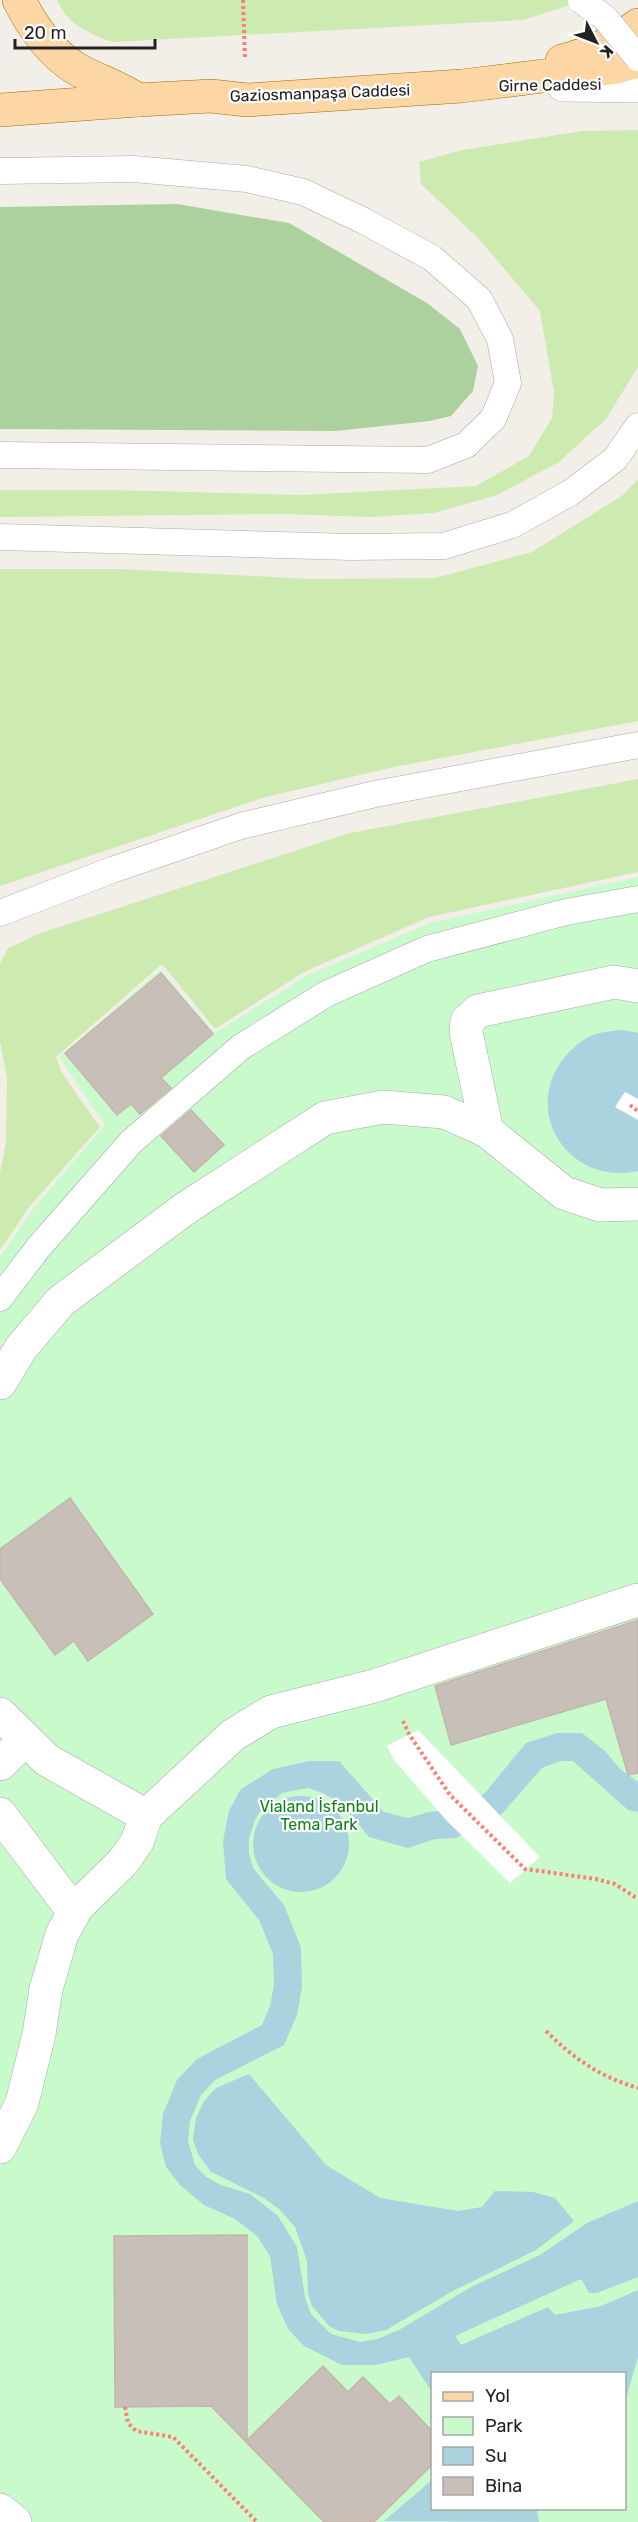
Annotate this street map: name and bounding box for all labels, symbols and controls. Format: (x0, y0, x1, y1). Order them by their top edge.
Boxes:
scale bar (15, 12, 154, 50)
north arrow (566, 12, 626, 72)
text: 20 m (24, 22, 66, 44)
text: K (596, 41, 617, 62)
street label: Girne Caddesi (498, 75, 602, 95)
street label: Gaziosmanpaşa Caddesi (229, 80, 411, 106)
park label: Vialand İsfanbul Tema Park (259, 1797, 379, 1834)
legend (431, 2372, 626, 2510)
text: Yol (485, 2385, 510, 2407)
text: Park (485, 2415, 523, 2437)
text: Su (485, 2445, 507, 2467)
text: Bina (485, 2475, 522, 2497)

